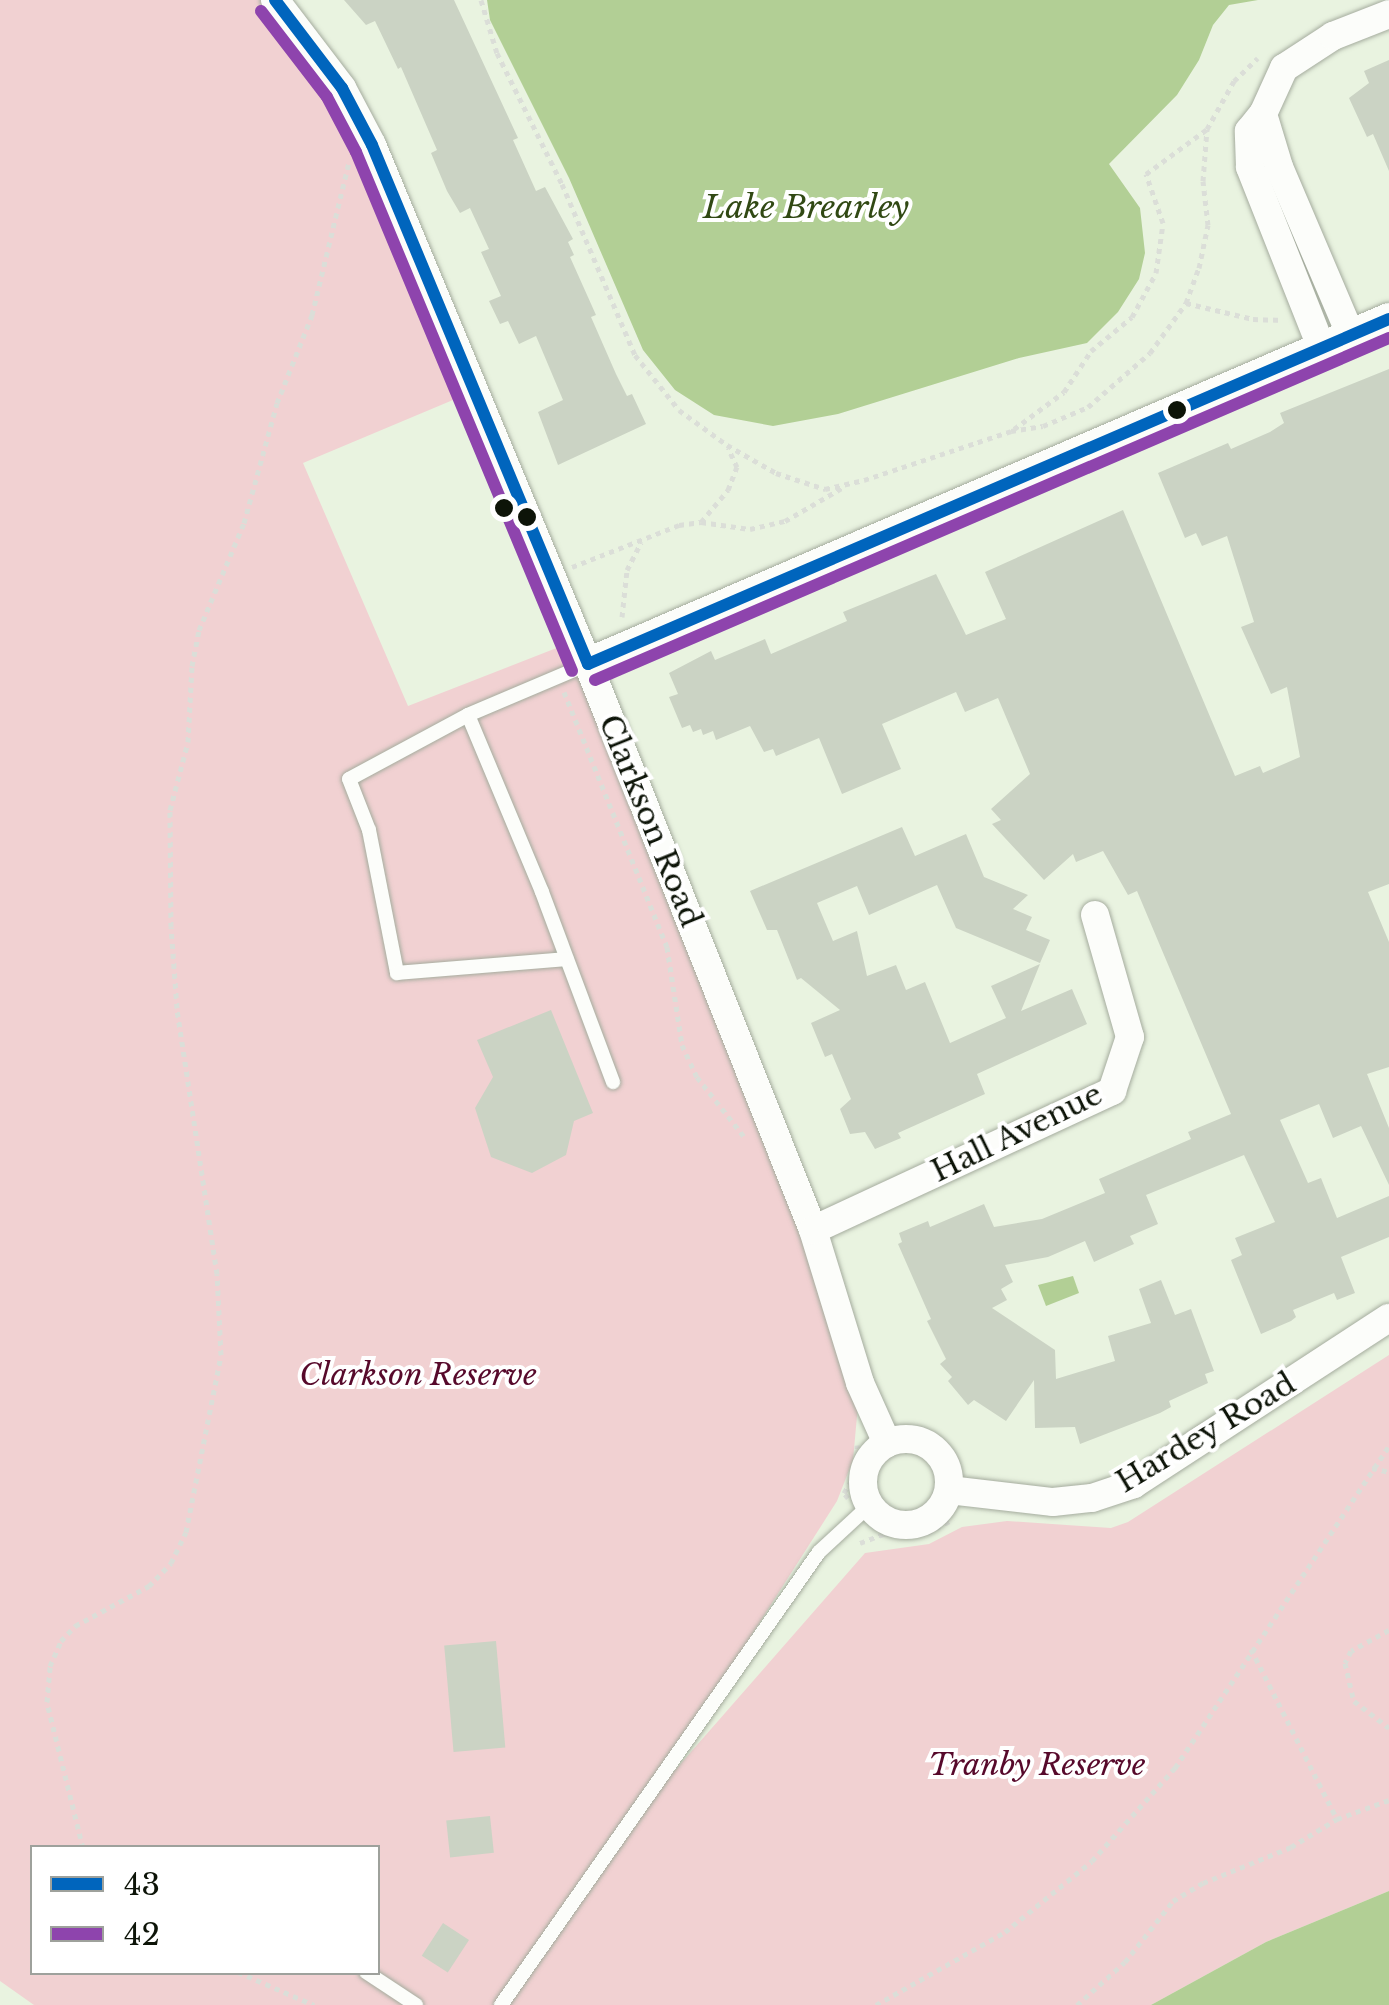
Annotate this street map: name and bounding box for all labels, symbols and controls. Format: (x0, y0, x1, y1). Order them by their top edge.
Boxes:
water label: Lake Brearley (703, 188, 909, 226)
unlabelled marker (1167, 400, 1187, 420)
unlabelled marker (494, 498, 514, 518)
unlabelled marker (517, 507, 537, 527)
street label: Clarkson Road (591, 710, 709, 932)
street label: Hall Avenue (925, 1076, 1109, 1190)
park label: Clarkson Reserve (299, 1357, 537, 1393)
street label: Hardey Road (1110, 1365, 1302, 1501)
park label: Tranby Reserve (929, 1747, 1145, 1783)
legend (30, 1845, 380, 1975)
text: 43 (124, 1866, 160, 1903)
text: 42 (124, 1916, 160, 1953)

